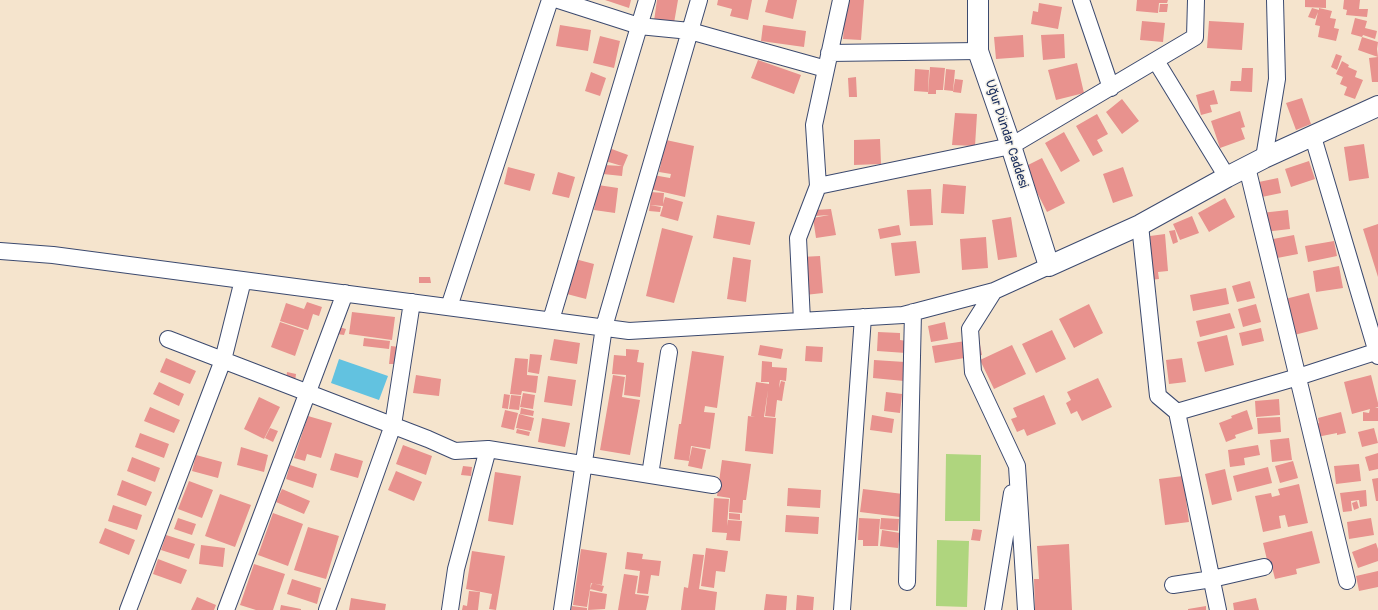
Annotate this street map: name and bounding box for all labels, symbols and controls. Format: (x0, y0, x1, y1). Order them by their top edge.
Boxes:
street label: Uğur Dündar Caddesi (981, 78, 1031, 190)

